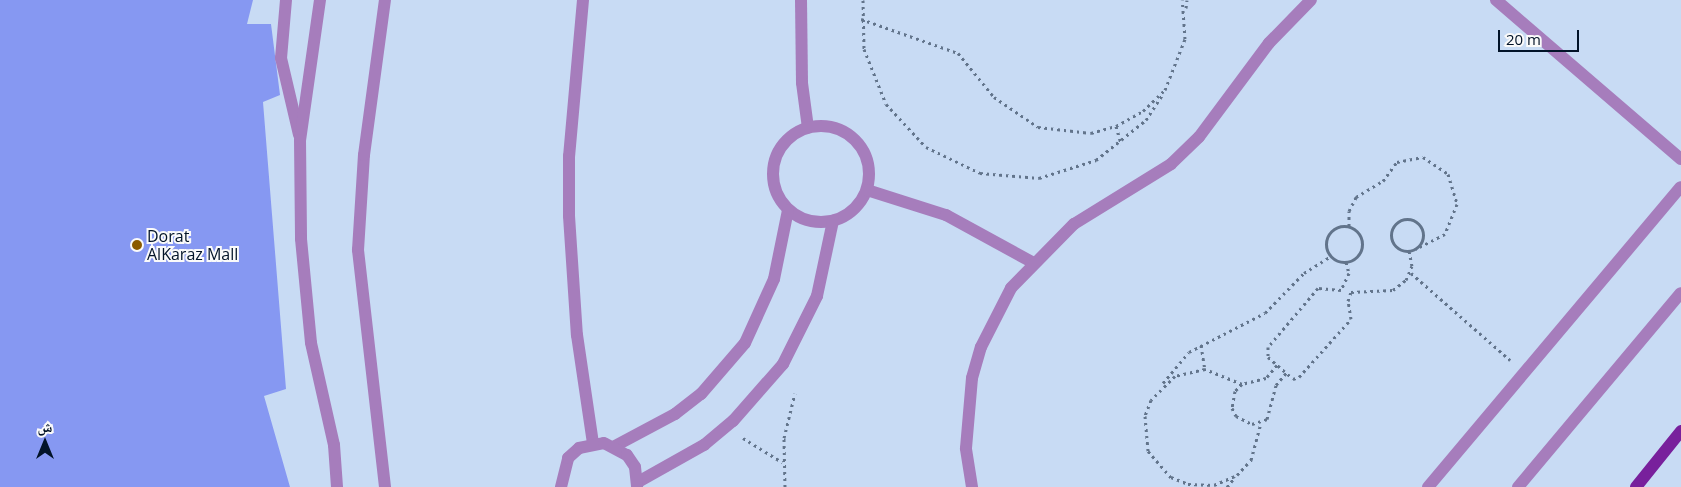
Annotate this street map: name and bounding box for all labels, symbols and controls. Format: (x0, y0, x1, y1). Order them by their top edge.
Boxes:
scale bar (1501, 20, 1582, 52)
text: 20 m (1506, 29, 1541, 49)
place label: Dorat AlKaraz Mall (147, 226, 238, 264)
marker: Dorat AlKaraz Mall (131, 239, 143, 251)
north arrow (20, 417, 70, 467)
text: ش (38, 417, 52, 436)

